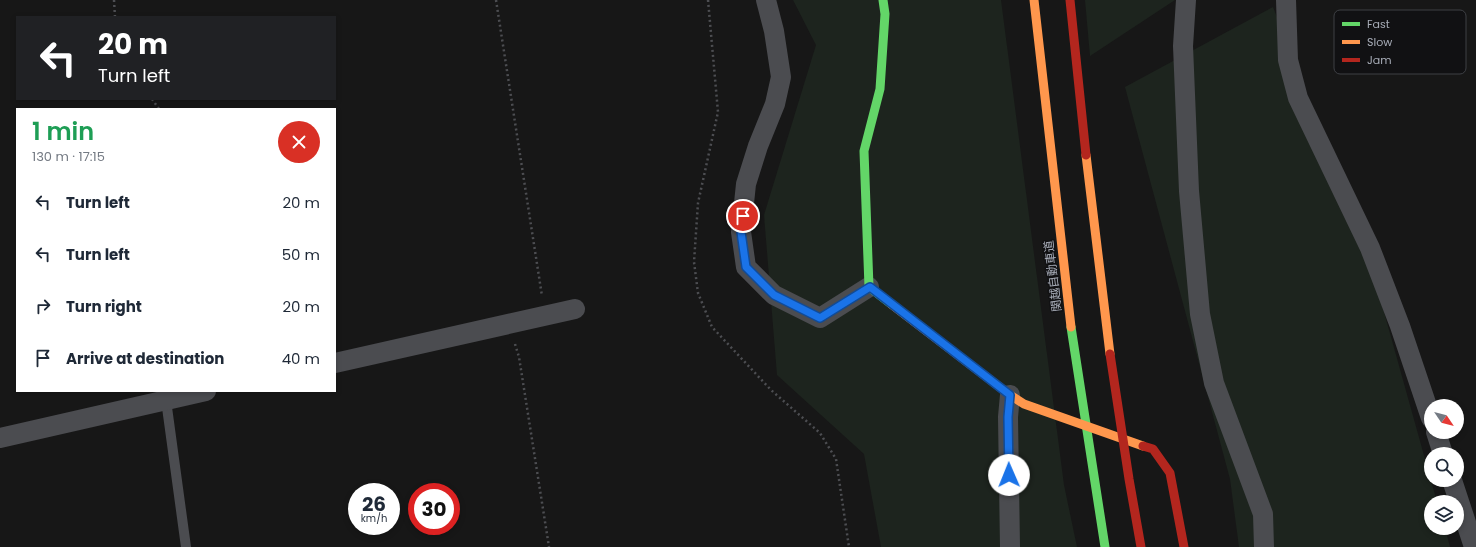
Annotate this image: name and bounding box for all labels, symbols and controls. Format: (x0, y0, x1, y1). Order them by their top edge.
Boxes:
legend (1334, 10, 1466, 74)
text: Fast (1367, 16, 1390, 32)
text: 20 m (98, 25, 168, 64)
icon: left (32, 32, 84, 84)
text: Slow (1367, 34, 1392, 50)
text: Jam (1367, 52, 1392, 68)
text: Turn left (98, 63, 170, 88)
text: 1 min (32, 115, 94, 148)
button: close (278, 121, 320, 163)
text: 130 m · 17:15 (32, 147, 105, 166)
icon: left (32, 191, 54, 213)
text: Turn left (66, 192, 130, 213)
text: 20 m (282, 192, 320, 213)
pin (726, 199, 760, 233)
icon: arrive (732, 205, 754, 227)
street label: 関越自動車道 (1040, 239, 1065, 313)
icon: left (32, 243, 54, 265)
text: Turn left (66, 244, 130, 265)
text: 50 m (282, 244, 320, 265)
icon: right (32, 295, 54, 317)
text: Turn right (66, 296, 142, 317)
text: 20 m (282, 296, 320, 317)
icon: arrive (32, 347, 54, 369)
text: Arrive at destination (66, 348, 224, 369)
text: 40 m (282, 348, 320, 369)
north arrow (1424, 399, 1464, 439)
map controls (1424, 399, 1464, 535)
button: search (1424, 447, 1464, 487)
position arrow (988, 454, 1030, 496)
speed limit sign: 30 (408, 483, 460, 535)
text: 26 (362, 490, 386, 518)
button: layers (1424, 495, 1464, 535)
text: km/h (361, 511, 387, 526)

